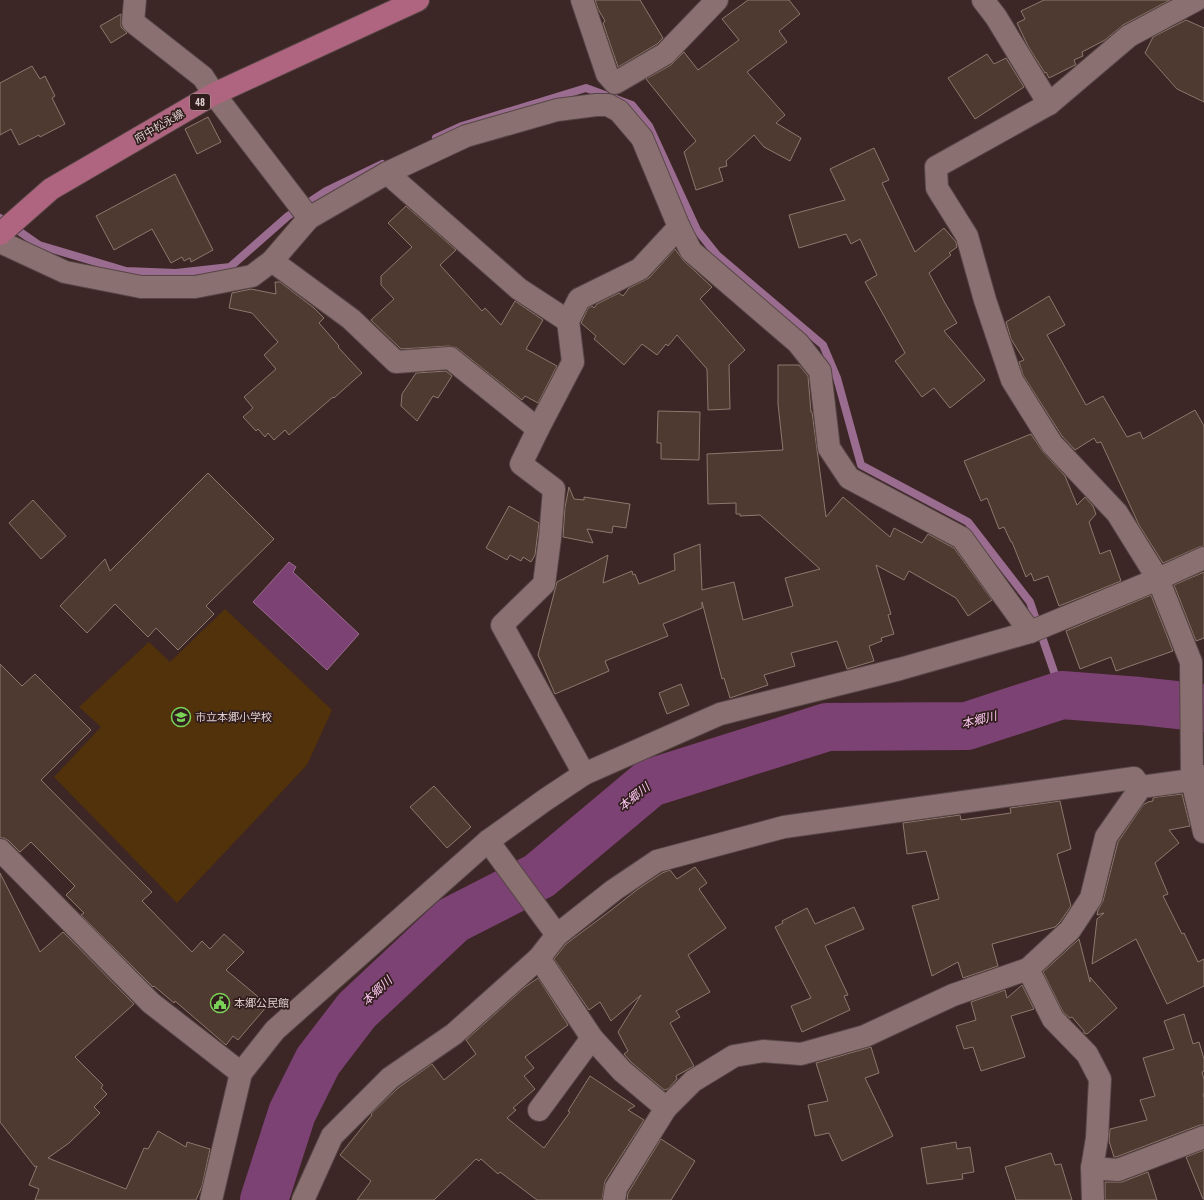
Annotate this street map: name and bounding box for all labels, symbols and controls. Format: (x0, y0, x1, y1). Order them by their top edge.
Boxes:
road number: 48 (190, 94, 210, 110)
street label: 府中松永線 (132, 107, 186, 146)
school or university icon: 市立本郷小学校 (170, 706, 192, 728)
water label: 本郷川 (960, 708, 1000, 731)
place label: 市立本郷小学校 (195, 711, 272, 724)
water label: 本郷川 (616, 779, 654, 814)
water label: 本郷川 (359, 972, 396, 1008)
public building icon: 本郷公民館 (209, 992, 231, 1014)
place label: 本郷公民館 (234, 997, 289, 1010)

